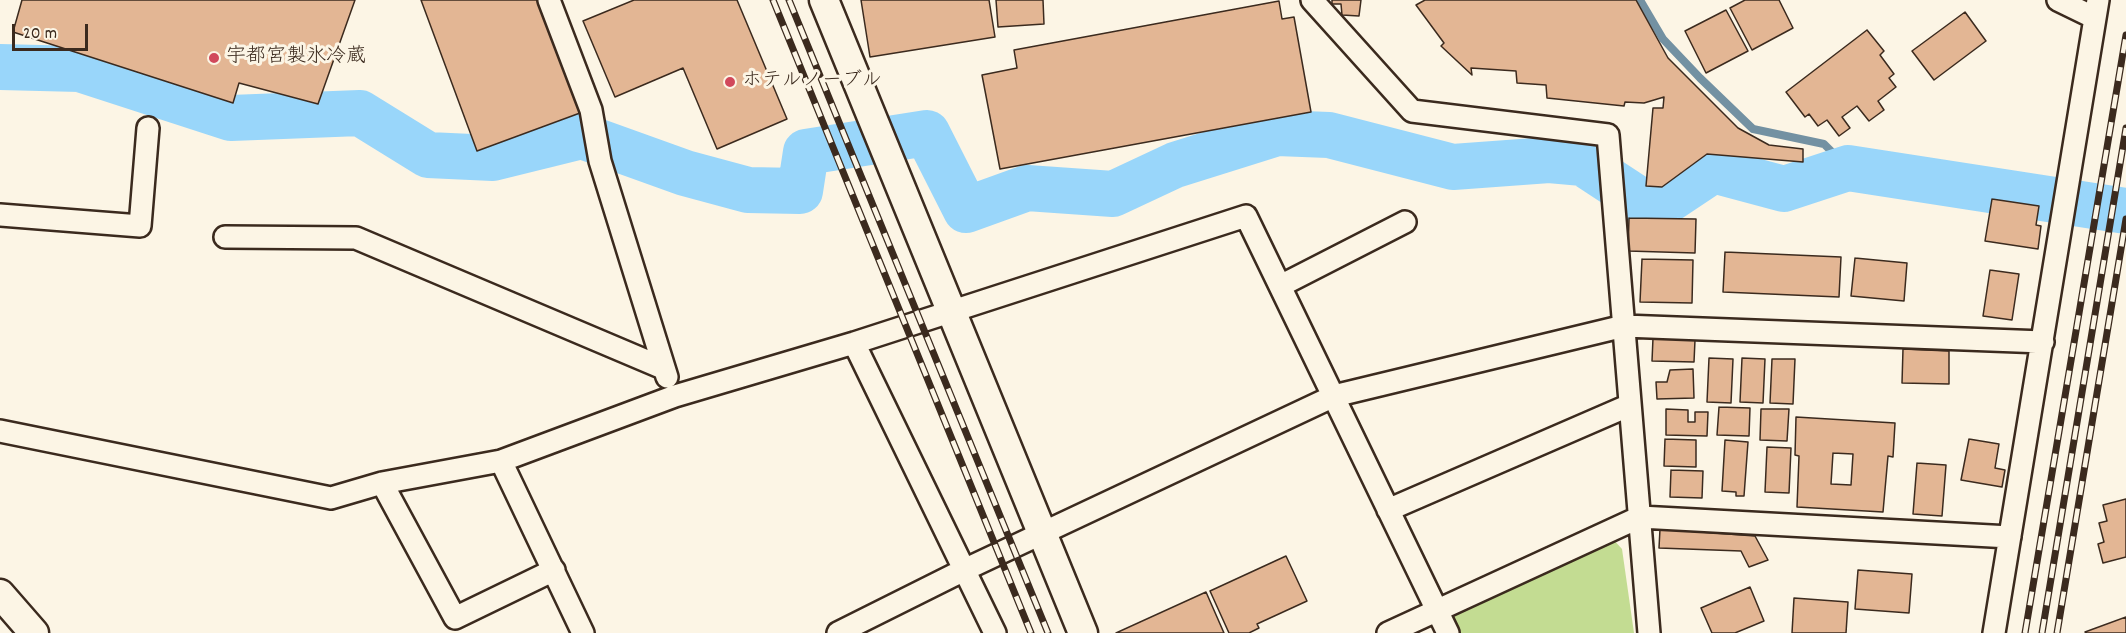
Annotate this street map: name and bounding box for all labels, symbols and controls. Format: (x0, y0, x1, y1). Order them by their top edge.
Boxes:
scale bar (15, 12, 92, 50)
text: 20 m (23, 22, 57, 47)
place label: 宇都宮製氷冷蔵 (226, 46, 366, 70)
marker: 宇都宮製氷冷蔵 (207, 51, 221, 65)
place label: ホテルノーブル (742, 70, 882, 94)
marker: ホテルノーブル (723, 75, 737, 89)

